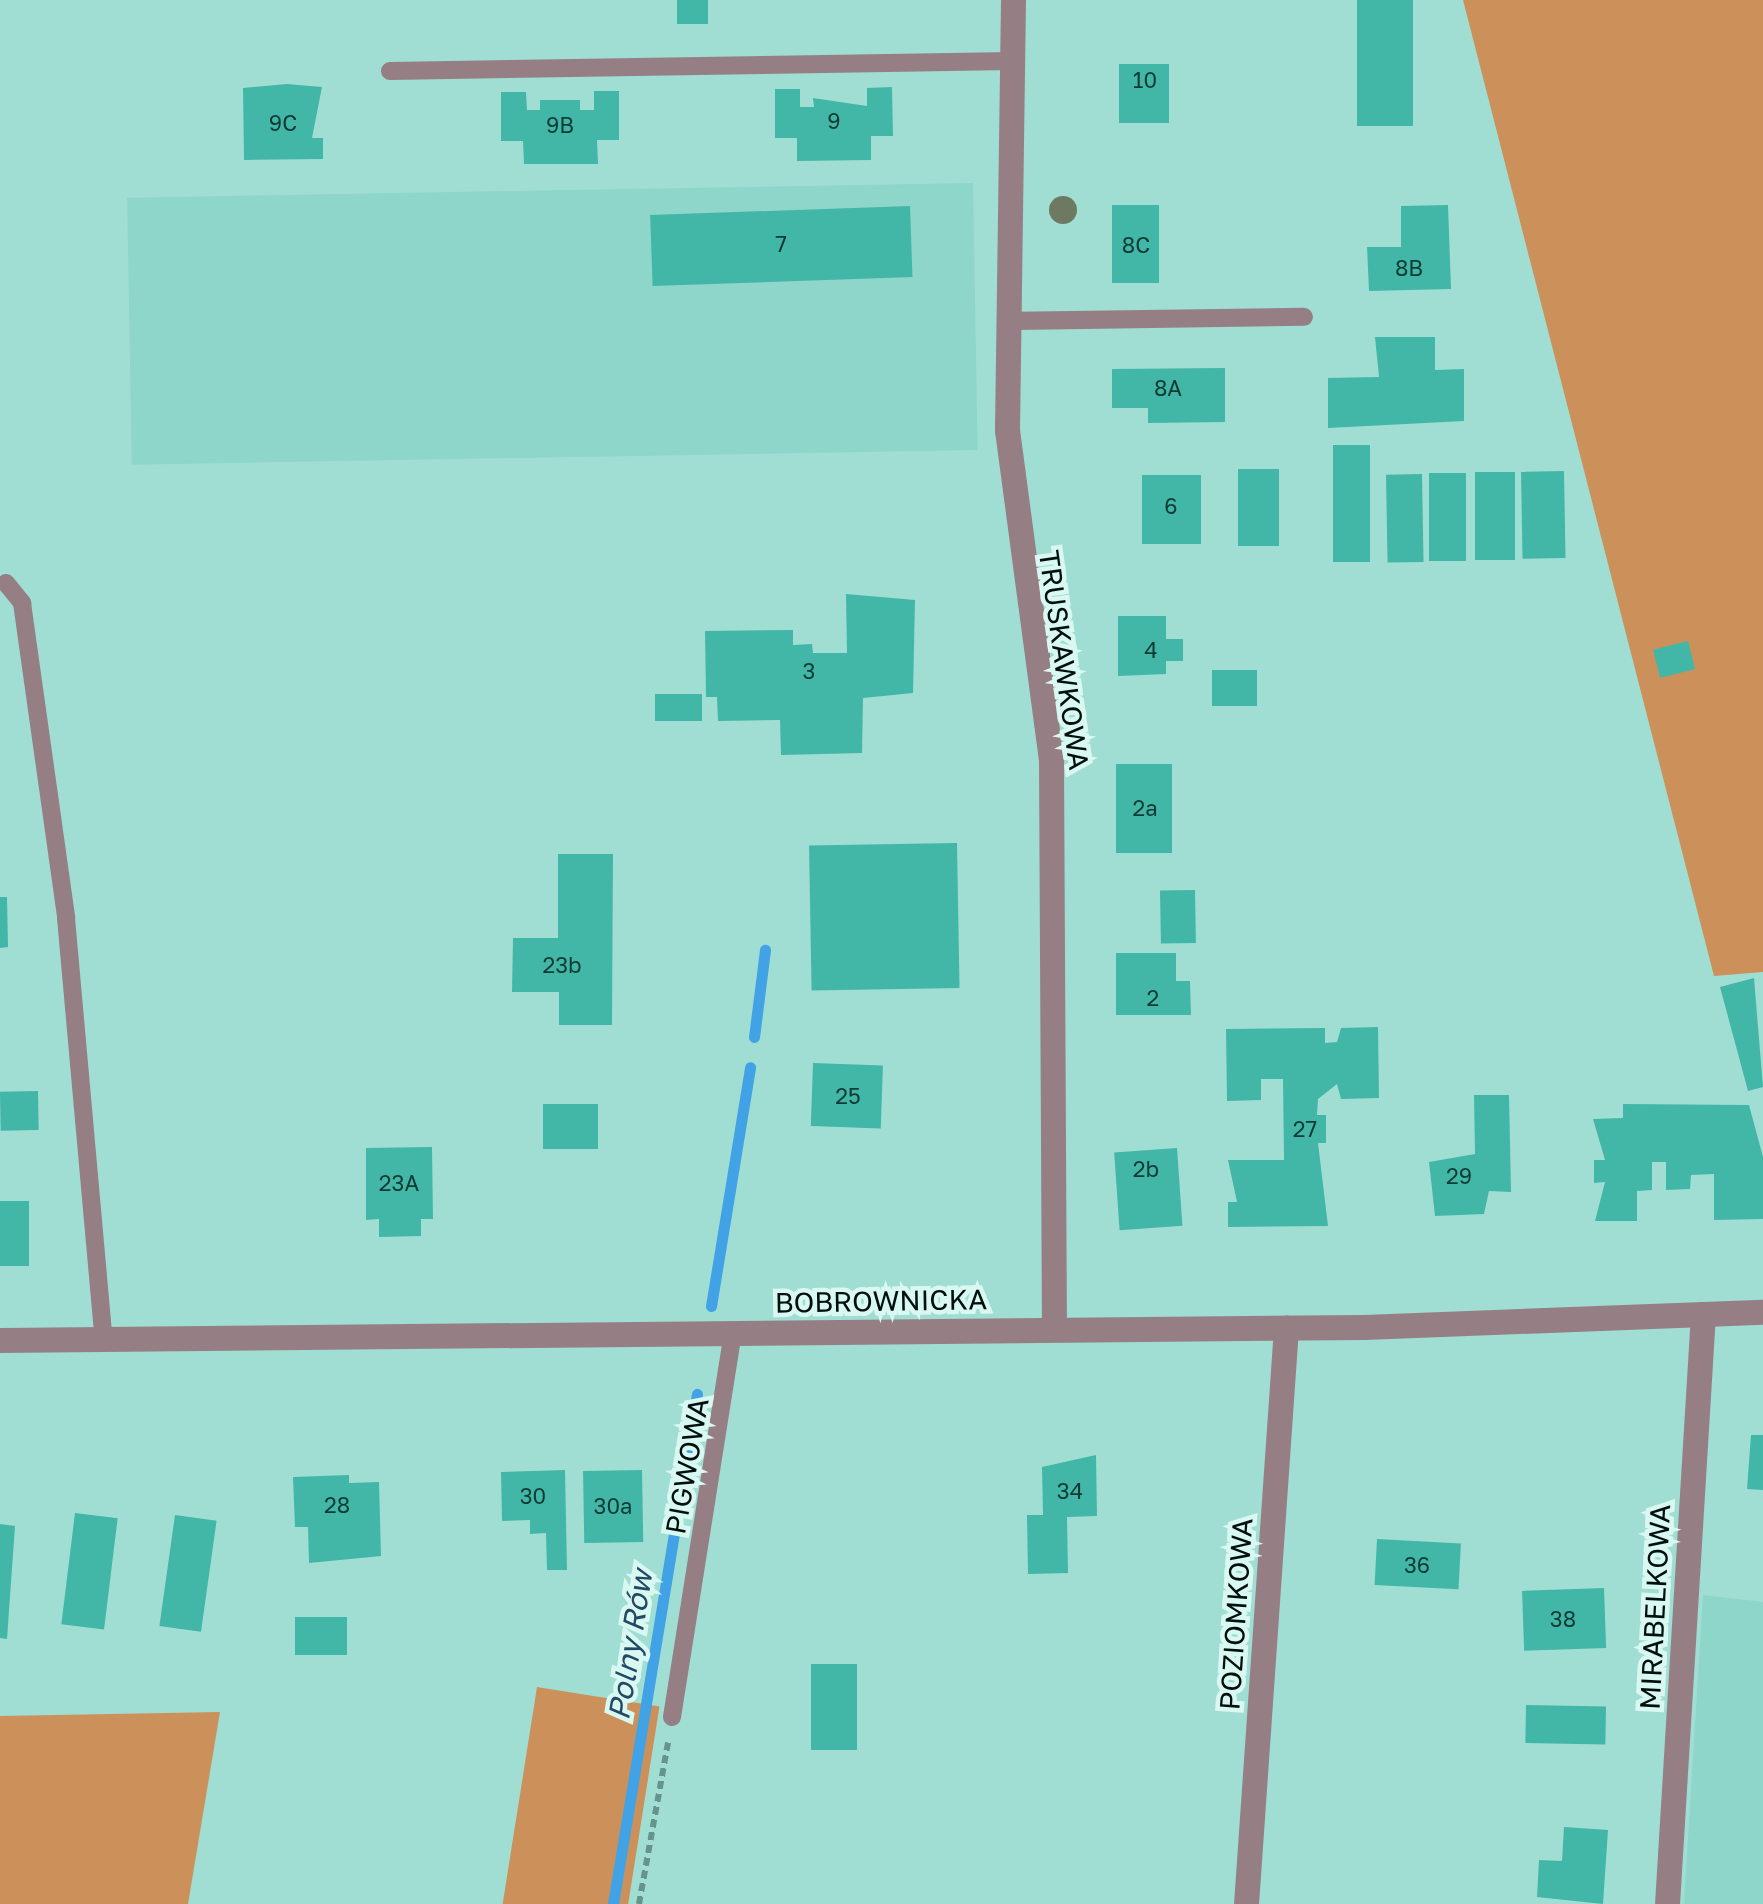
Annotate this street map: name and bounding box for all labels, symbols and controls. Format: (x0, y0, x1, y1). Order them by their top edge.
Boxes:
house number: 10 (1133, 67, 1157, 93)
house number: 9 (827, 108, 841, 134)
house number: 9C (269, 110, 297, 136)
house number: 9B (546, 112, 574, 138)
house number: 7 (775, 231, 787, 257)
house number: 8C (1122, 232, 1150, 258)
house number: 8B (1395, 255, 1423, 281)
house number: 8A (1154, 375, 1182, 401)
house number: 6 (1164, 493, 1178, 519)
street label: TRUSKAWKOWA (1032, 548, 1096, 772)
house number: 4 (1144, 637, 1158, 663)
house number: 3 (803, 658, 815, 684)
house number: 2a (1132, 795, 1158, 821)
house number: 23b (542, 952, 582, 978)
house number: 2 (1147, 985, 1159, 1011)
house number: 25 (835, 1083, 861, 1109)
house number: 27 (1293, 1116, 1317, 1142)
house number: 2b (1133, 1156, 1159, 1182)
house number: 29 (1446, 1163, 1472, 1189)
house number: 23A (379, 1170, 419, 1196)
street label: BOBROWNICKA (775, 1282, 987, 1320)
street label: PIGWOWA (659, 1395, 715, 1537)
house number: 34 (1057, 1478, 1083, 1504)
house number: 30 (520, 1483, 546, 1509)
house number: 28 (324, 1492, 350, 1518)
house number: 30a (594, 1493, 632, 1519)
street label: MIRABELKOWA (1633, 1503, 1677, 1711)
street label: POZIOMKOWA (1213, 1517, 1259, 1711)
house number: 36 (1404, 1552, 1430, 1578)
water label: Polny Rów (600, 1568, 660, 1722)
house number: 38 (1550, 1606, 1576, 1632)

